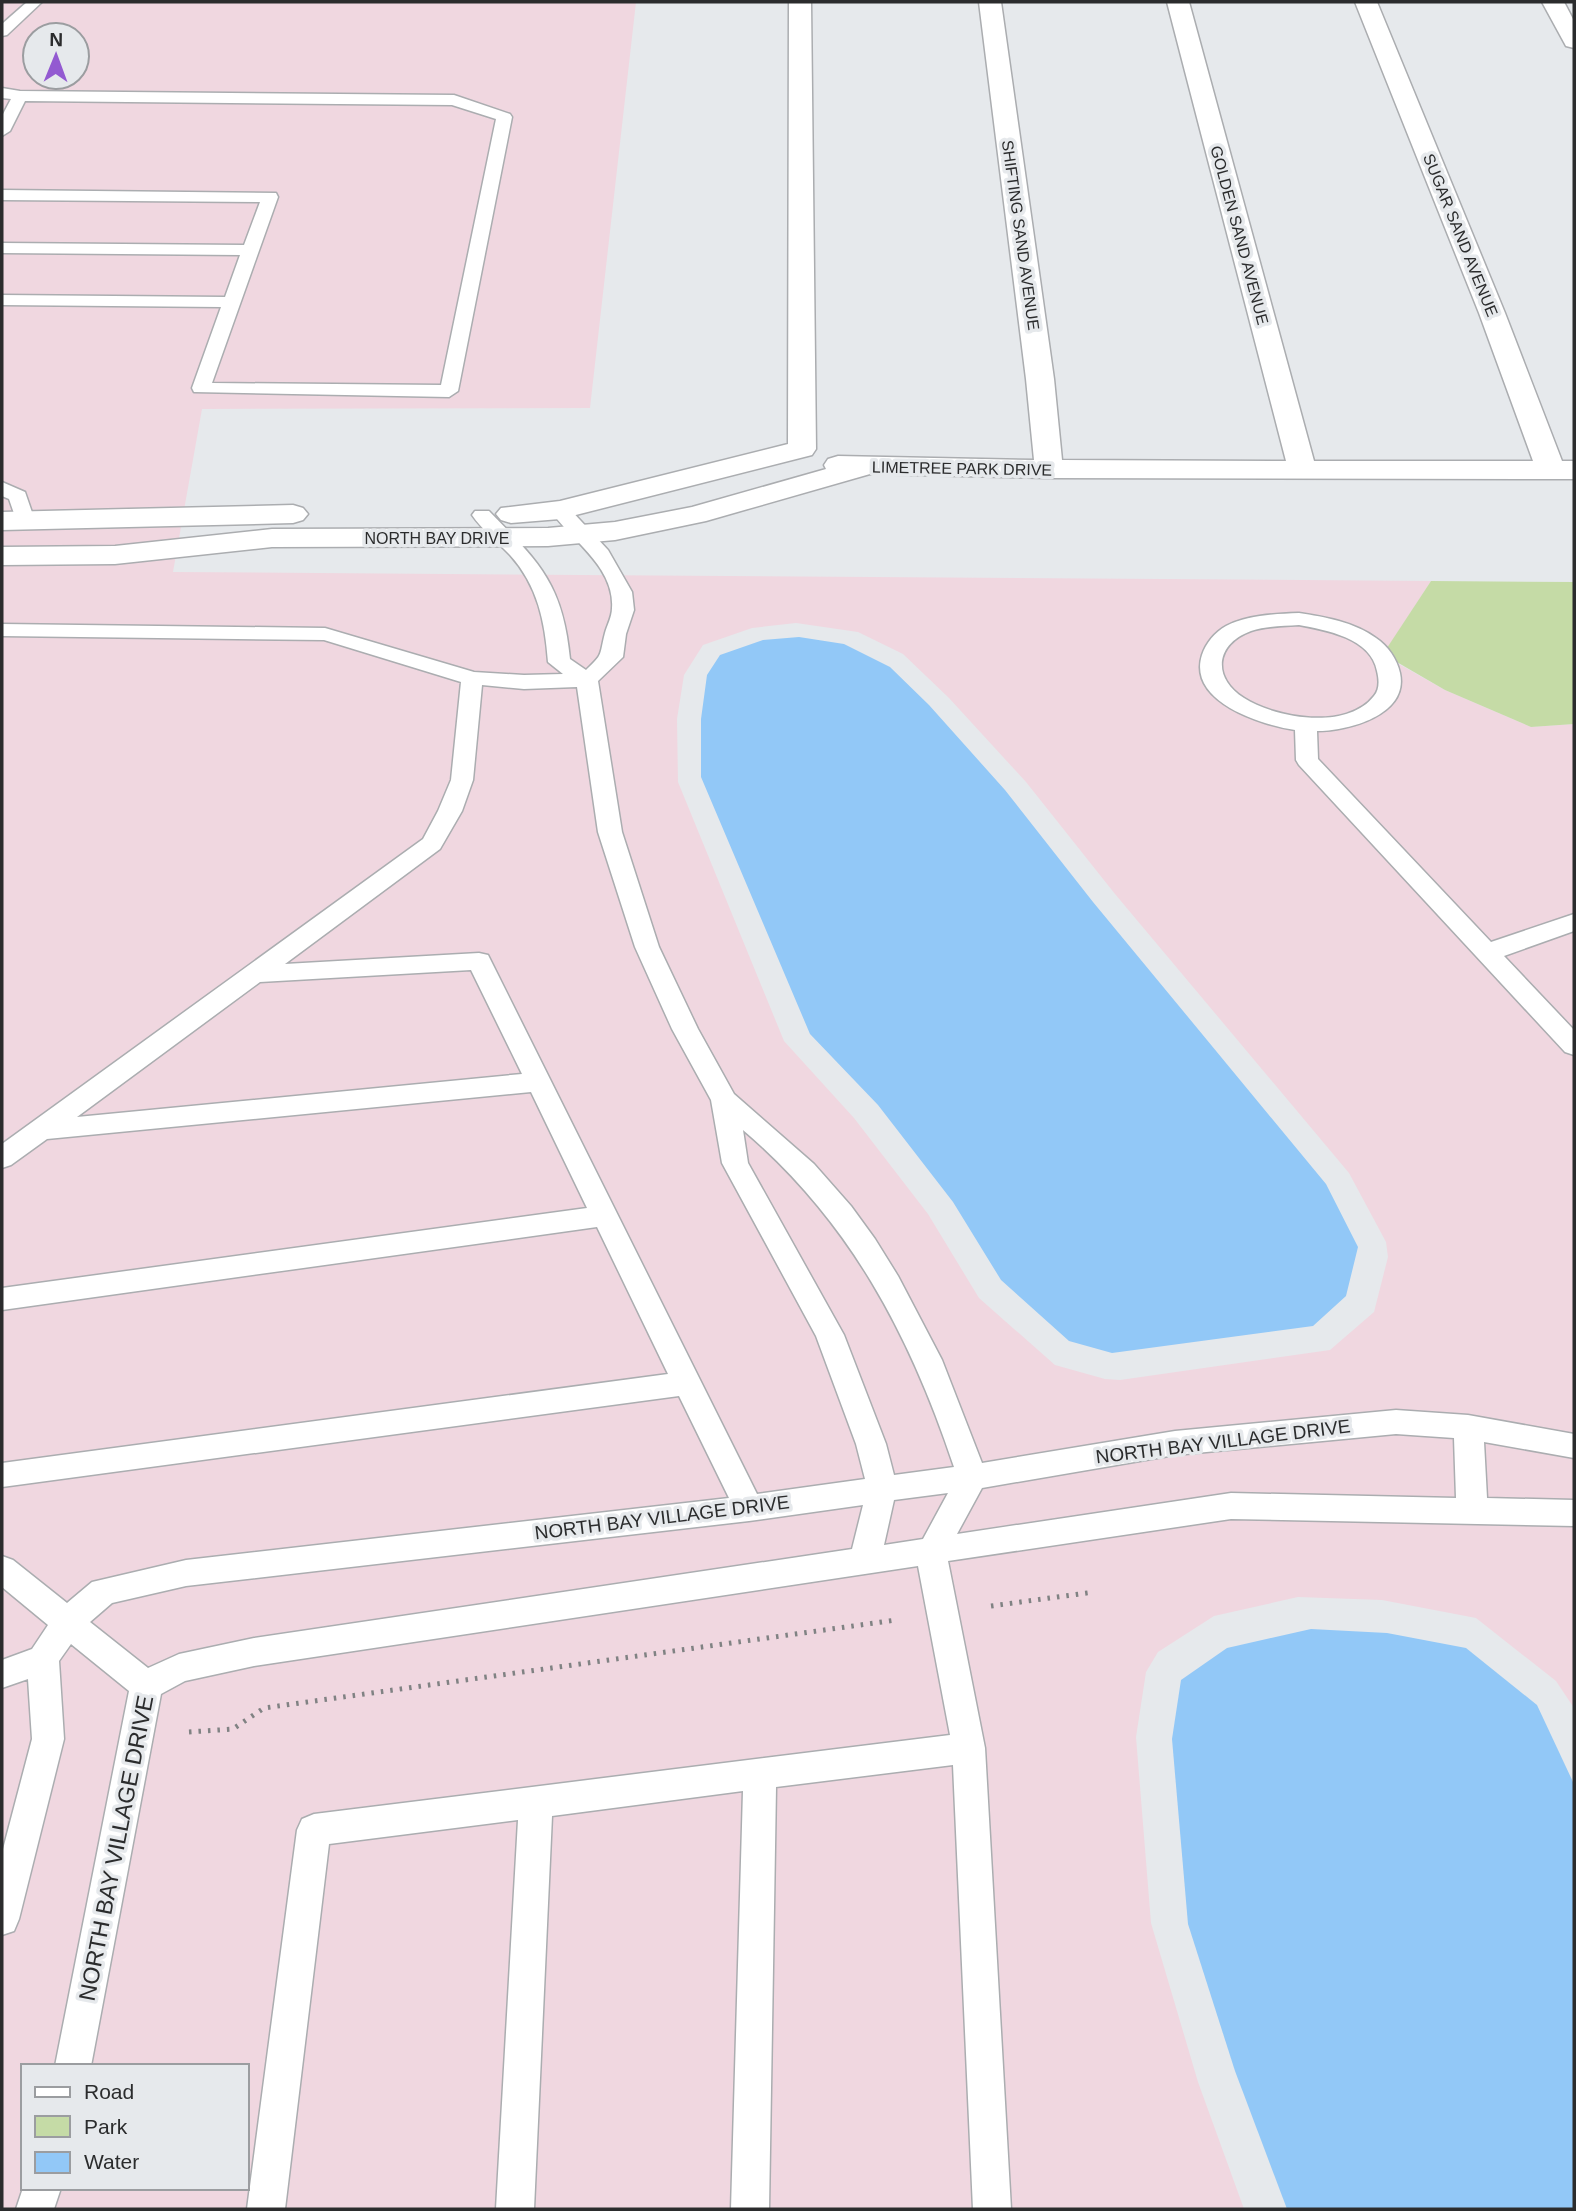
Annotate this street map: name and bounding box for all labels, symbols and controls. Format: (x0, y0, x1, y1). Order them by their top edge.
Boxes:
north arrow (21, 21, 91, 91)
text: N (49, 29, 63, 50)
street label: SHIFTING SAND AVENUE (999, 139, 1042, 331)
street label: GOLDEN SAND AVENUE (1207, 144, 1272, 327)
street label: SUGAR SAND AVENUE (1420, 151, 1501, 319)
street label: LIMETREE PARK DRIVE (872, 458, 1052, 479)
street label: NORTH BAY DRIVE (365, 530, 509, 547)
street label: NORTH BAY VILLAGE DRIVE (1094, 1415, 1352, 1468)
street label: NORTH BAY VILLAGE DRIVE (533, 1491, 791, 1544)
street label: NORTH BAY VILLAGE DRIVE (74, 1693, 158, 2003)
legend (21, 2064, 248, 2190)
text: Road (84, 2080, 134, 2103)
text: Park (84, 2115, 128, 2138)
text: Water (84, 2150, 139, 2173)

